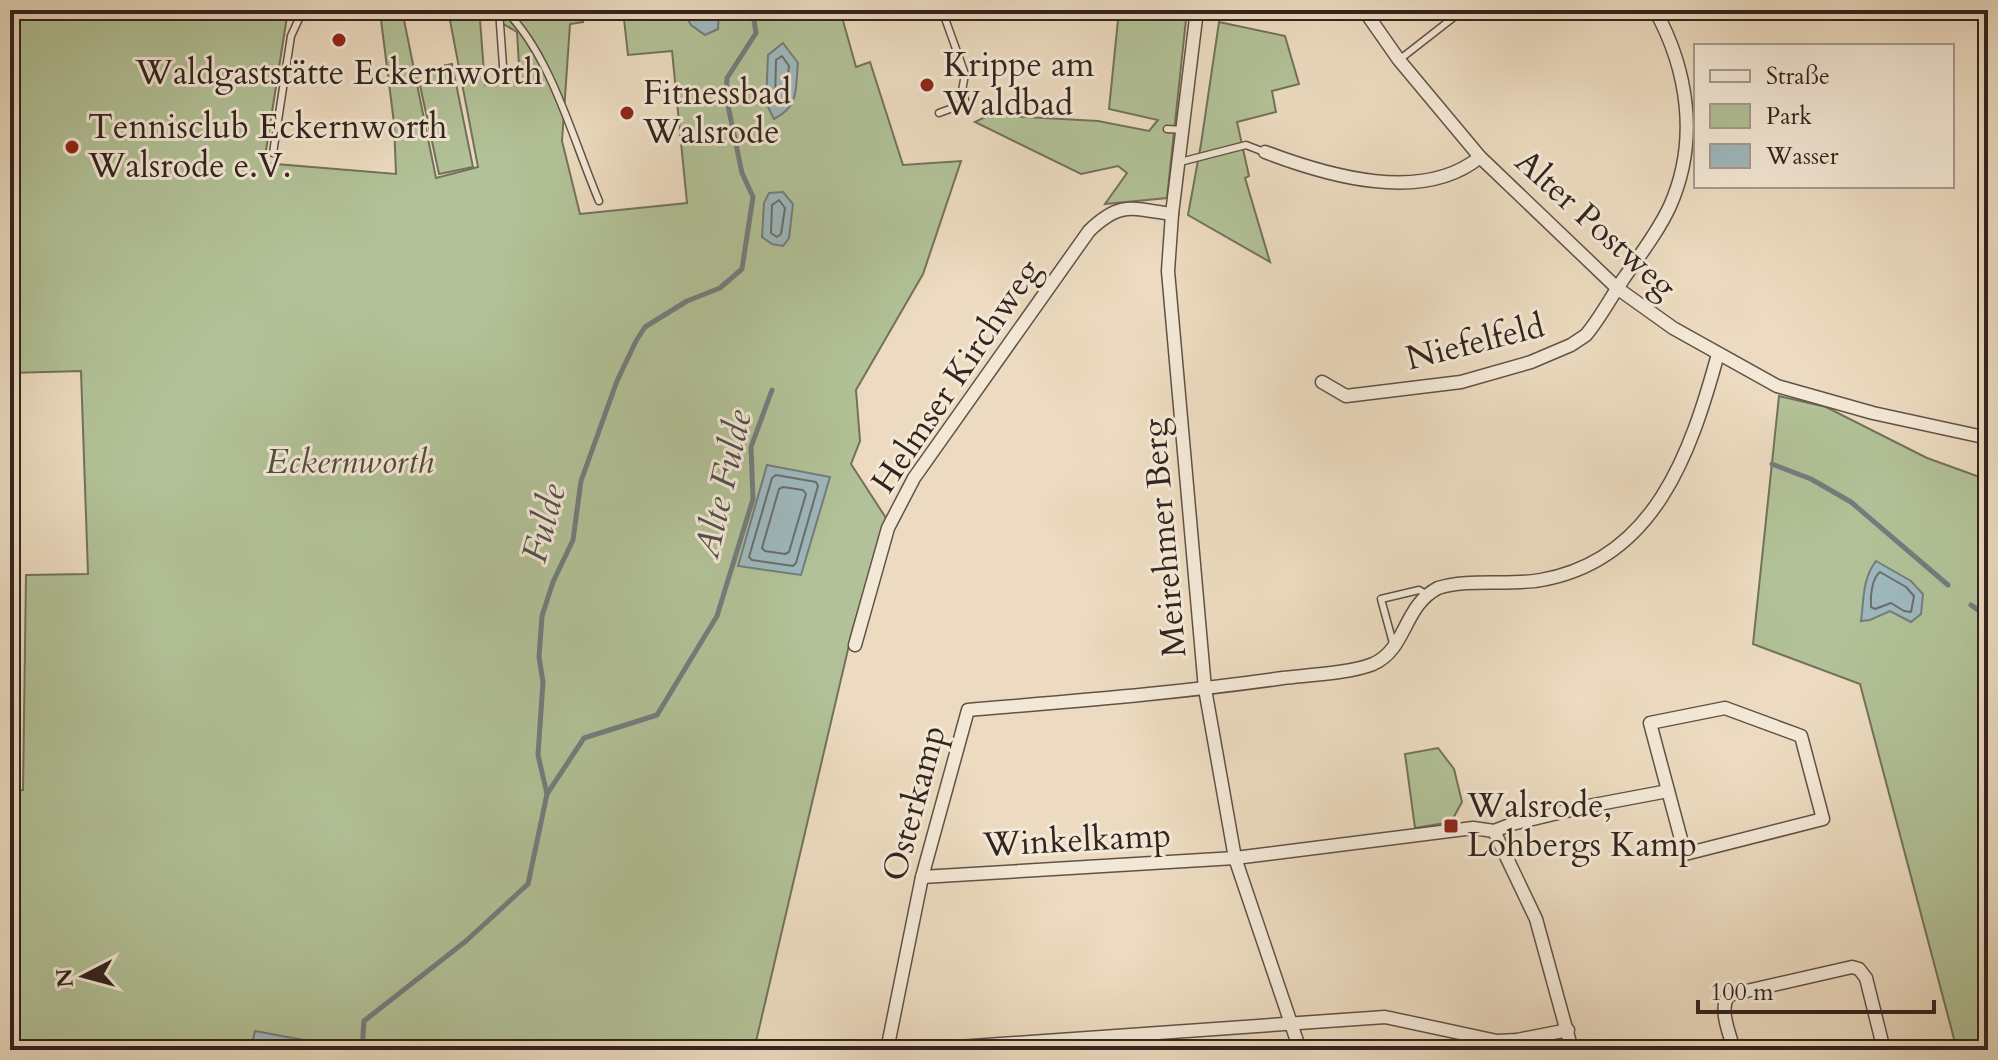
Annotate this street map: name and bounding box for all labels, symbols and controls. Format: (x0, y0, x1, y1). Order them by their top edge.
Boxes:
marker: Waldgaststätte Eckernworth (330, 31, 348, 49)
place label: Krippe am Waldbad (942, 42, 1095, 127)
legend (1694, 44, 1954, 188)
place label: Waldgaststätte Eckernworth (134, 50, 543, 96)
text: Straße (1766, 60, 1830, 93)
place label: Fitnessbad Walsrode (642, 70, 791, 155)
marker: Krippe am Waldbad (918, 76, 936, 94)
text: Park (1766, 100, 1812, 133)
place label: Tennisclub Eckernworth Walsrode e.V. (87, 104, 448, 189)
marker: Fitnessbad Walsrode (618, 104, 636, 122)
marker: Tennisclub Eckernworth Walsrode e.V. (63, 138, 81, 156)
street label: Alter Postweg (1505, 139, 1687, 309)
text: Wasser (1765, 140, 1839, 173)
street label: Helmser Kirchweg (861, 250, 1051, 502)
street label: Niefelfeld (1401, 303, 1549, 381)
water label: Alte Fulde (682, 404, 764, 564)
street label: Meirehmer Berg (1131, 417, 1197, 659)
park label: Eckernworth (266, 439, 434, 485)
water label: Fulde (510, 477, 578, 568)
street label: Osterkamp (871, 720, 957, 886)
place label: Walsrode, Lohbergs Kamp (1466, 783, 1697, 868)
street label: Winkelkamp (981, 812, 1172, 868)
marker: Walsrode, Lohbergs Kamp (1442, 817, 1460, 835)
north arrow (44, 936, 124, 1016)
scale bar (1698, 964, 1934, 1014)
text: N (49, 967, 81, 989)
text: 100 m (1710, 976, 1774, 1009)

